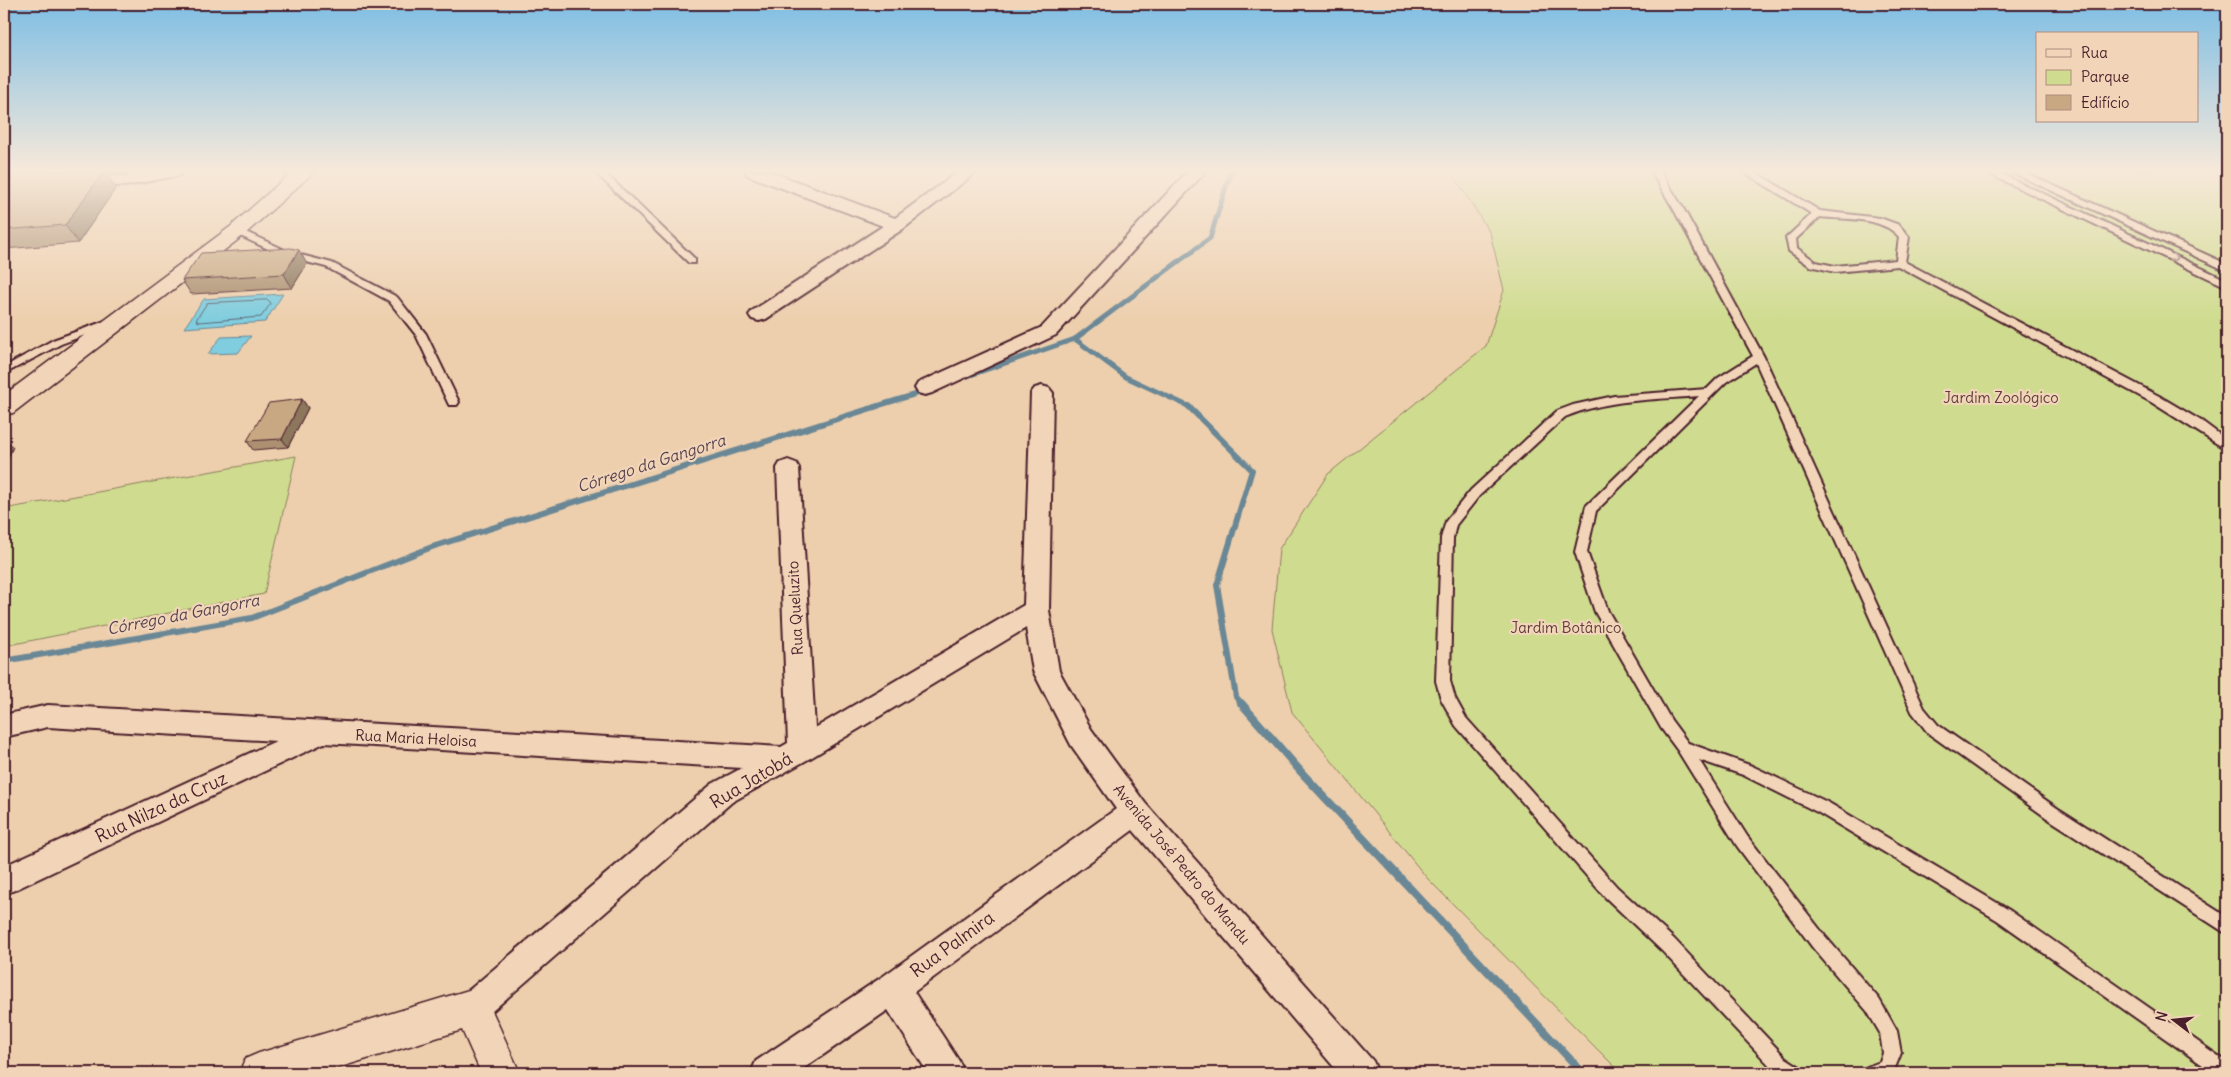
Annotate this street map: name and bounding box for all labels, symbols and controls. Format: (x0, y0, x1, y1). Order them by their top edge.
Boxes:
legend (2036, 32, 2198, 122)
text: Rua (2081, 43, 2108, 62)
text: Parque (2081, 67, 2129, 86)
text: Edifício (2081, 93, 2129, 112)
one-way arrow (2169, 252, 2178, 263)
park label: Jardim Zoológico (1943, 388, 2059, 407)
water label: Córrego da Gangorra (574, 429, 728, 496)
street label: Rua Queluzito (783, 560, 807, 656)
water label: Córrego da Gangorra (105, 589, 262, 639)
park label: Jardim Botânico (1511, 618, 1621, 637)
street label: Rua Maria Heloisa (355, 725, 478, 751)
street label: Rua Jatobá (706, 746, 796, 814)
street label: Rua Nilza da Cruz (91, 766, 231, 848)
street label: Avenida José Pedro do Mandu (1109, 780, 1255, 948)
street label: Rua Palmira (905, 906, 999, 982)
north arrow (2148, 994, 2198, 1044)
text: N (2152, 1009, 2171, 1024)

